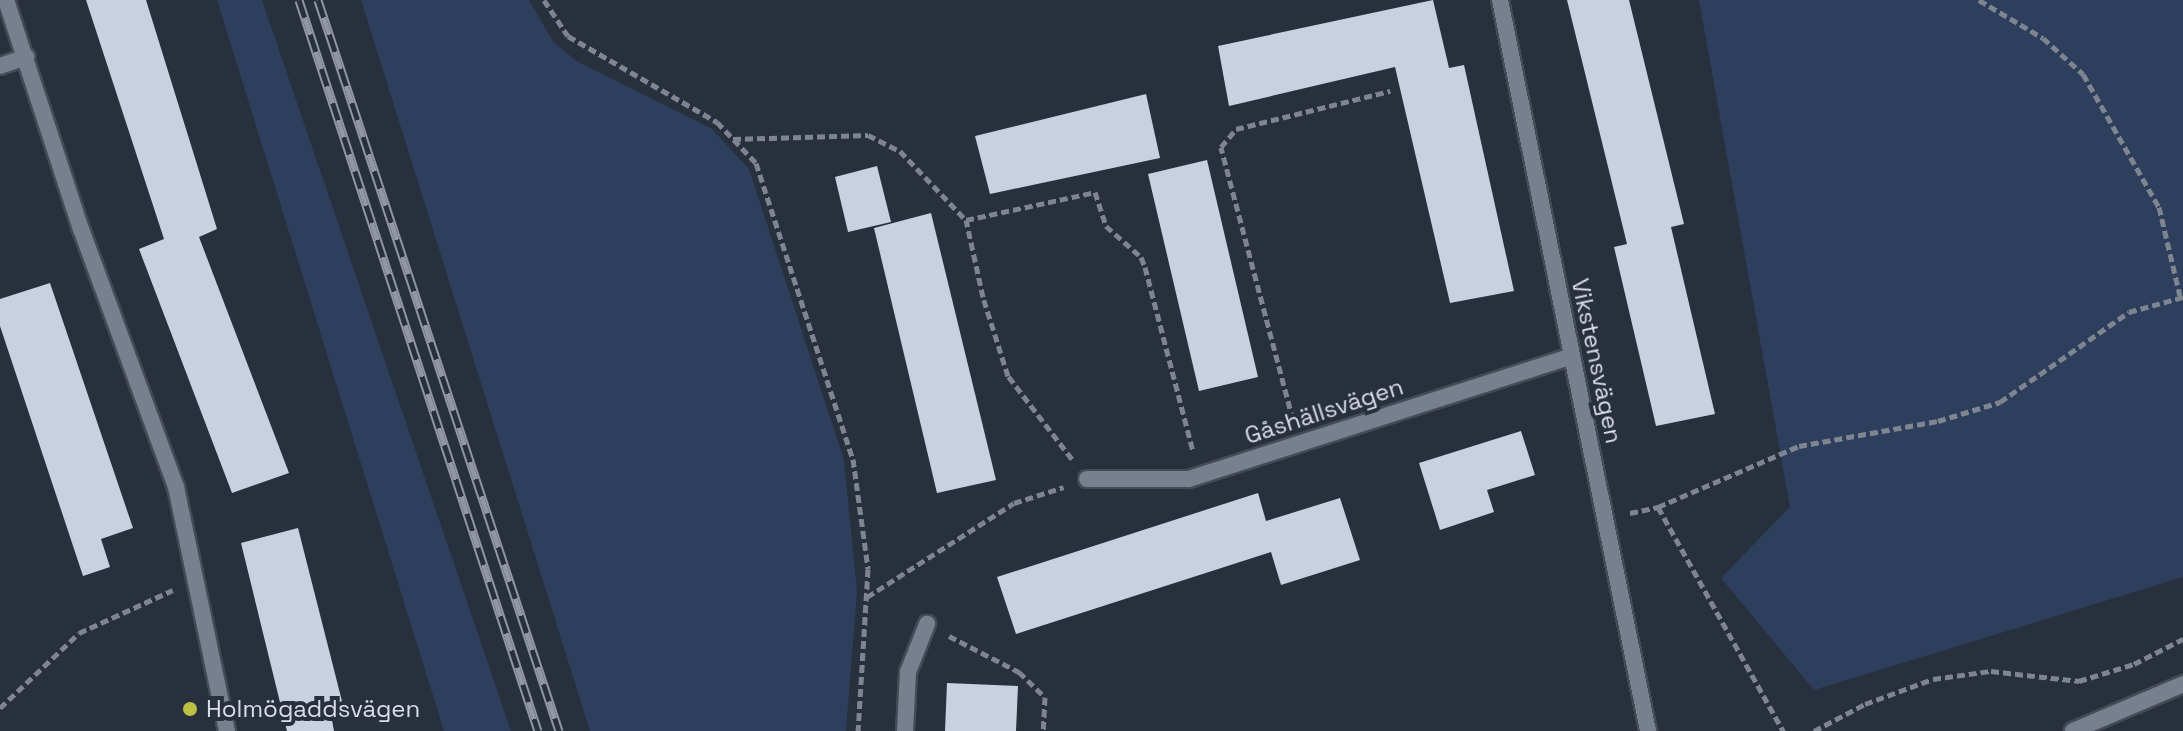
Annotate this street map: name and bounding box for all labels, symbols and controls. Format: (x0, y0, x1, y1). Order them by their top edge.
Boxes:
street label: Vikstensvägen (1565, 276, 1629, 446)
street label: Gåshällsvägen (1241, 372, 1407, 450)
place label: Holmögaddsvägen (206, 695, 420, 723)
marker: Holmögaddsvägen (181, 700, 199, 718)

